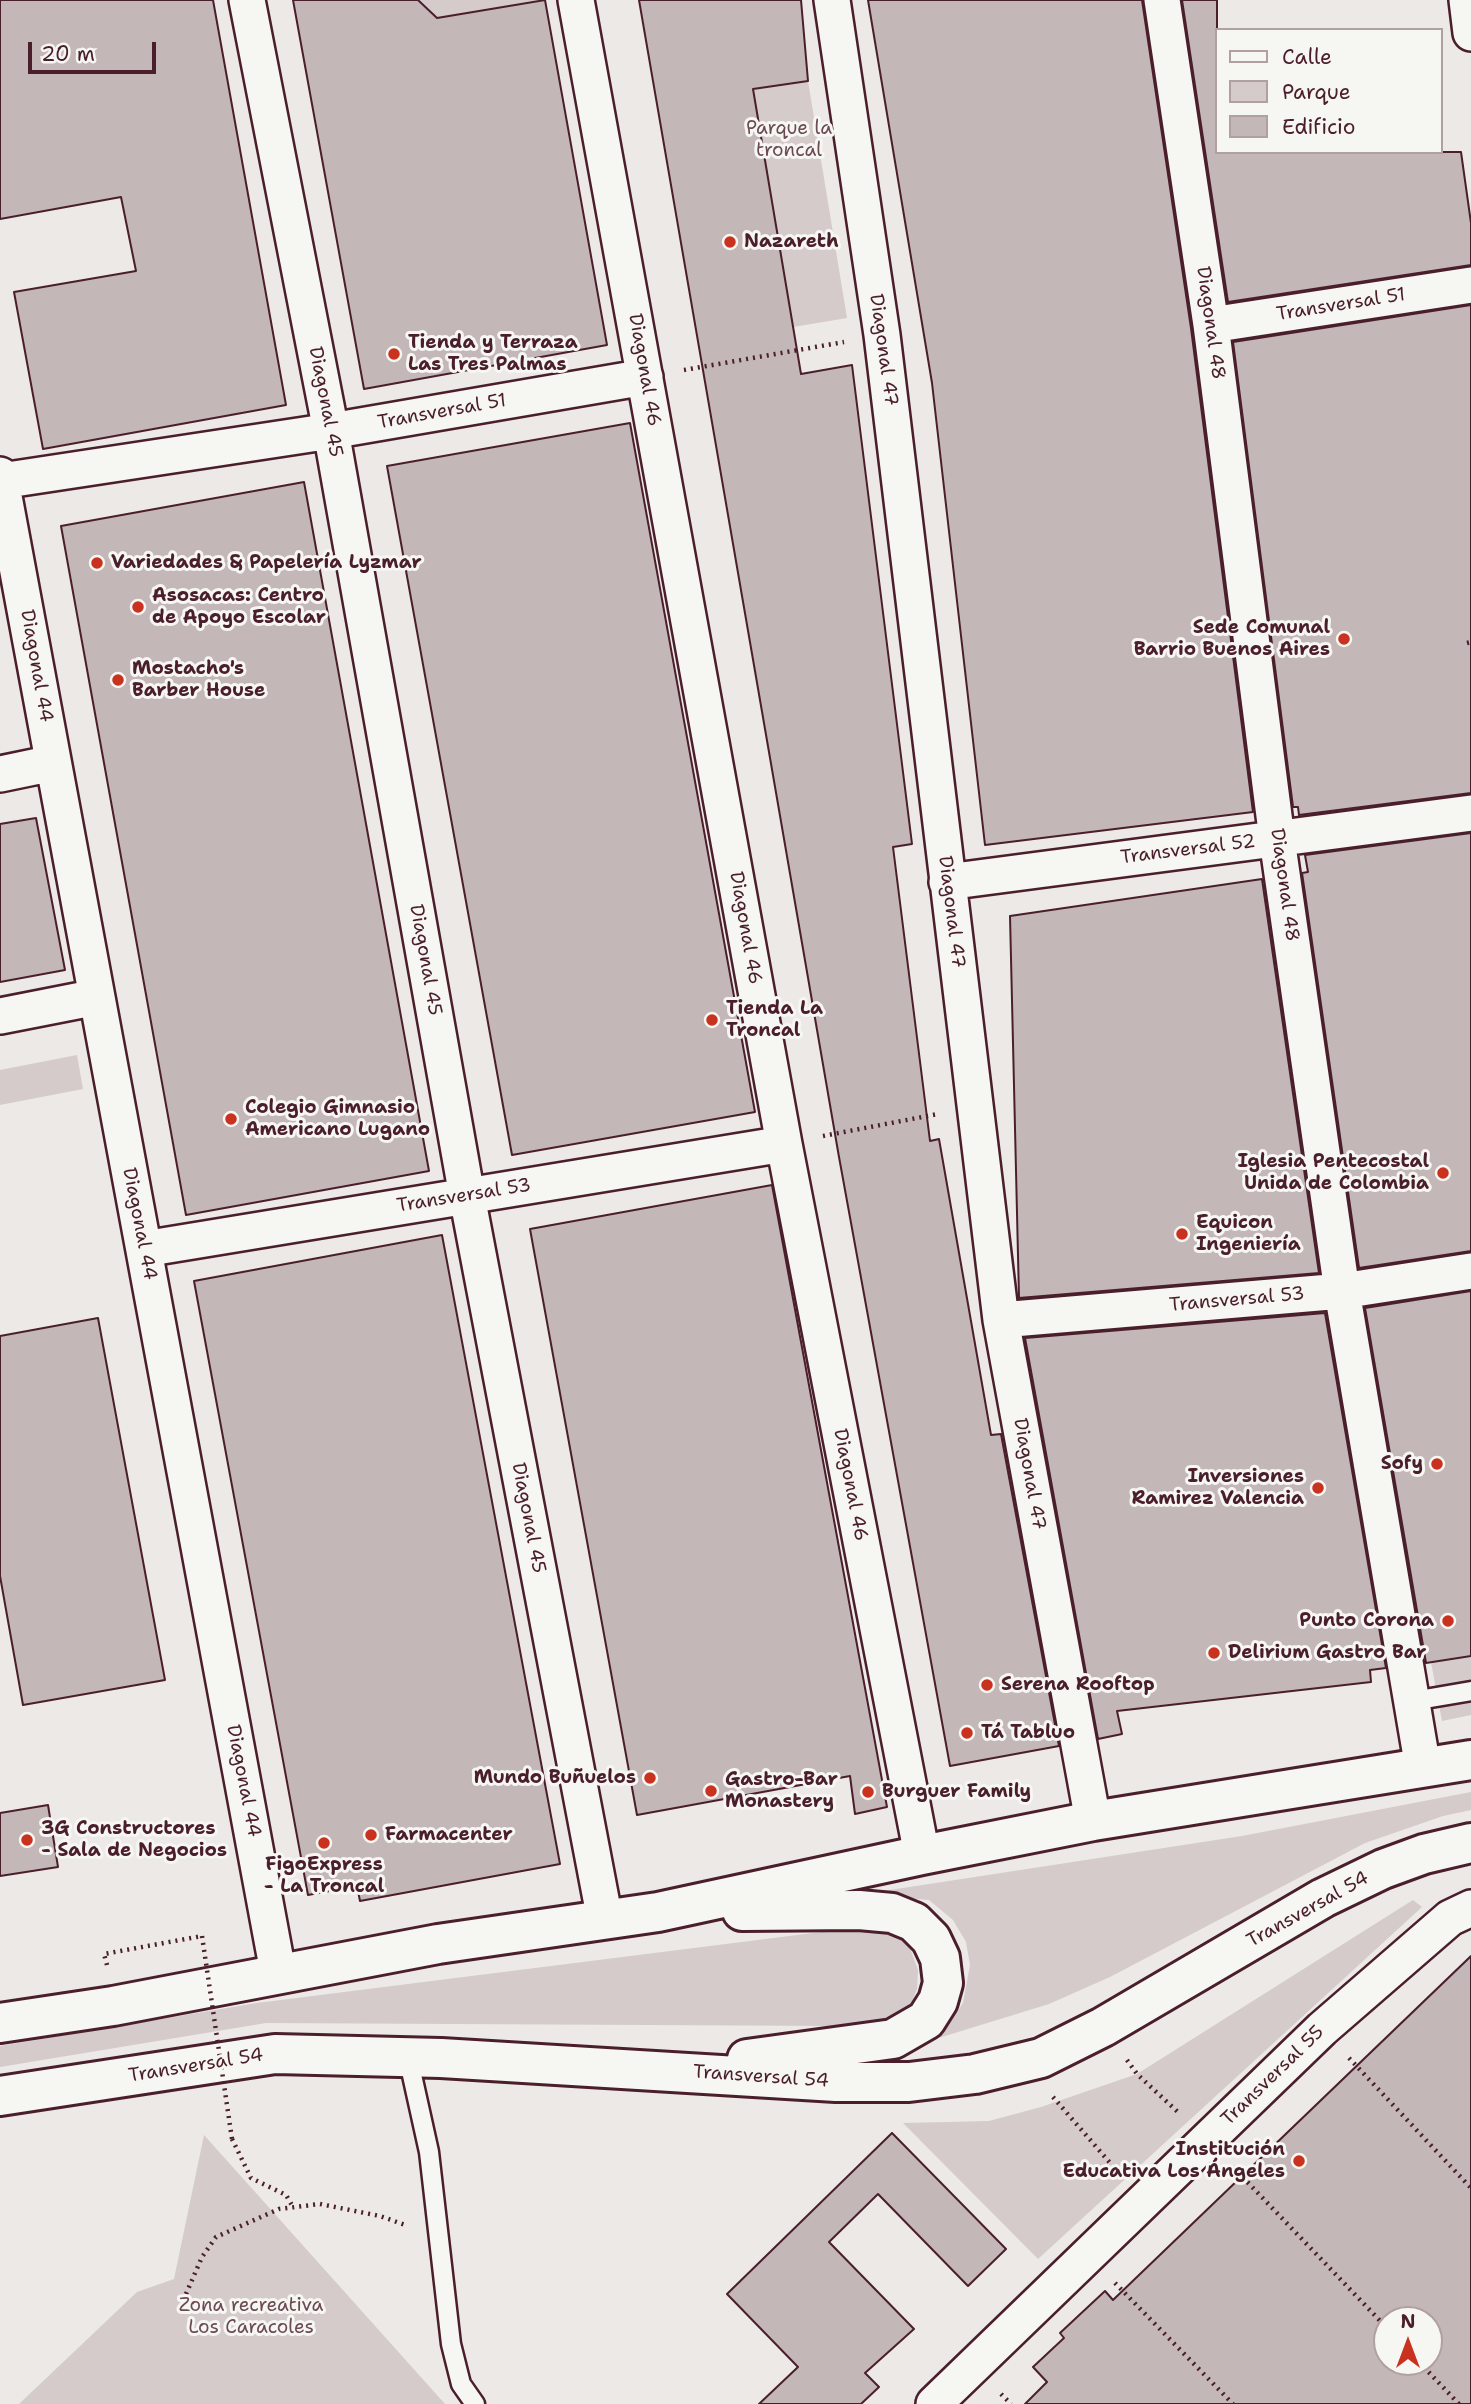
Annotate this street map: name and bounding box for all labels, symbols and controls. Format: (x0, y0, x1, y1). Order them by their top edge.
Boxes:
scale bar (32, 28, 159, 72)
legend (1216, 28, 1443, 154)
text: 20 m (41, 40, 95, 68)
text: Calle (1282, 43, 1332, 71)
text: Parque (1282, 78, 1351, 106)
text: Edificio (1282, 113, 1355, 141)
park label: Parque la troncal (746, 118, 832, 162)
place label: Nazareth (744, 231, 839, 253)
marker: Nazareth (722, 234, 738, 250)
street label: Diagonal 48 (1191, 265, 1229, 381)
street label: Transversal 51 (1275, 284, 1407, 326)
street label: Diagonal 47 (864, 292, 902, 408)
street label: Diagonal 46 (623, 312, 665, 428)
place label: Tienda y Terraza Las Tres Palmas (408, 332, 578, 376)
street label: Diagonal 45 (303, 345, 347, 459)
marker: Tienda y Terraza Las Tres Palmas (386, 346, 402, 362)
street label: Transversal 51 (376, 389, 508, 435)
place label: Variedades & Papelería Lyzmar (111, 552, 422, 574)
marker: Variedades & Papelería Lyzmar (89, 555, 105, 571)
place label: Asosacas: Centro de Apoyo Escolar (152, 585, 326, 629)
marker: Asosacas: Centro de Apoyo Escolar (130, 599, 146, 615)
street label: Diagonal 44 (15, 608, 57, 724)
place label: Sede Comunal Barrio Buenos Aires (1134, 617, 1330, 661)
marker: Sede Comunal Barrio Buenos Aires (1336, 631, 1352, 647)
place label: Mostacho's Barber House (132, 658, 265, 702)
marker: Mostacho's Barber House (110, 672, 126, 688)
street label: Diagonal 48 (1265, 827, 1303, 943)
street label: Transversal 52 (1119, 830, 1257, 870)
street label: Diagonal 47 (933, 854, 969, 970)
street label: Diagonal 46 (724, 870, 766, 986)
street label: Diagonal 45 (404, 903, 446, 1017)
place label: Tienda La Troncal (726, 998, 823, 1042)
marker: Tienda La Troncal (704, 1012, 720, 1028)
place label: Colegio Gimnasio Americano Lugano (245, 1097, 430, 1141)
marker: Colegio Gimnasio Americano Lugano (223, 1111, 239, 1127)
place label: Iglesia Pentecostal Unida de Colombia (1238, 1151, 1429, 1195)
marker: Iglesia Pentecostal Unida de Colombia (1435, 1165, 1451, 1181)
street label: Diagonal 44 (117, 1166, 161, 1282)
street label: Transversal 53 (395, 1174, 533, 1218)
place label: Equicon Ingeniería (1196, 1212, 1301, 1256)
marker: Equicon Ingeniería (1174, 1226, 1190, 1242)
street label: Transversal 53 (1168, 1283, 1306, 1317)
street label: Diagonal 47 (1008, 1416, 1050, 1532)
street label: Diagonal 46 (828, 1427, 872, 1543)
place label: Sofy (1381, 1453, 1423, 1475)
marker: Sofy (1429, 1456, 1445, 1472)
street label: Diagonal 45 (506, 1461, 550, 1575)
place label: Inversiones Ramirez Valencia (1131, 1466, 1304, 1510)
marker: Inversiones Ramirez Valencia (1310, 1480, 1326, 1496)
place label: Punto Corona (1299, 1610, 1434, 1632)
marker: Punto Corona (1440, 1613, 1456, 1629)
place label: Delirium Gastro Bar (1228, 1642, 1427, 1664)
marker: Delirium Gastro Bar (1206, 1645, 1222, 1661)
place label: Serena Rooftop (1001, 1674, 1155, 1696)
marker: Serena Rooftop (979, 1677, 995, 1693)
place label: Tá Tabluo (981, 1722, 1075, 1744)
street label: Diagonal 44 (221, 1723, 265, 1839)
marker: Tá Tabluo (959, 1725, 975, 1741)
place label: Mundo Buñuelos (474, 1767, 636, 1789)
place label: Gastro-Bar Monastery (725, 1769, 838, 1813)
marker: Mundo Buñuelos (642, 1770, 658, 1786)
place label: Burguer Family (882, 1781, 1031, 1803)
marker: Gastro-Bar Monastery (703, 1783, 719, 1799)
marker: Burguer Family (860, 1784, 876, 1800)
place label: 3G Constructores - Sala de Negocios (41, 1818, 227, 1862)
place label: Farmacenter (385, 1824, 513, 1846)
marker: Farmacenter (363, 1827, 379, 1843)
marker: 3G Constructores - Sala de Negocios (19, 1832, 35, 1848)
marker: FigoExpress - La Troncal (316, 1835, 332, 1851)
place label: FigoExpress - La Troncal (264, 1854, 384, 1898)
street label: Transversal 54 (1243, 1867, 1373, 1953)
street label: Transversal 55 (1217, 2021, 1329, 2131)
street label: Transversal 54 (127, 2044, 265, 2088)
street label: Transversal 54 (692, 2061, 830, 2093)
place label: Institución Educativa Los Ángeles (1062, 2139, 1285, 2183)
marker: Institución Educativa Los Ángeles (1291, 2153, 1307, 2169)
park label: Zona recreativa Los Caracoles (179, 2295, 323, 2339)
north arrow (1373, 2306, 1443, 2376)
text: N (1400, 2309, 1416, 2334)

